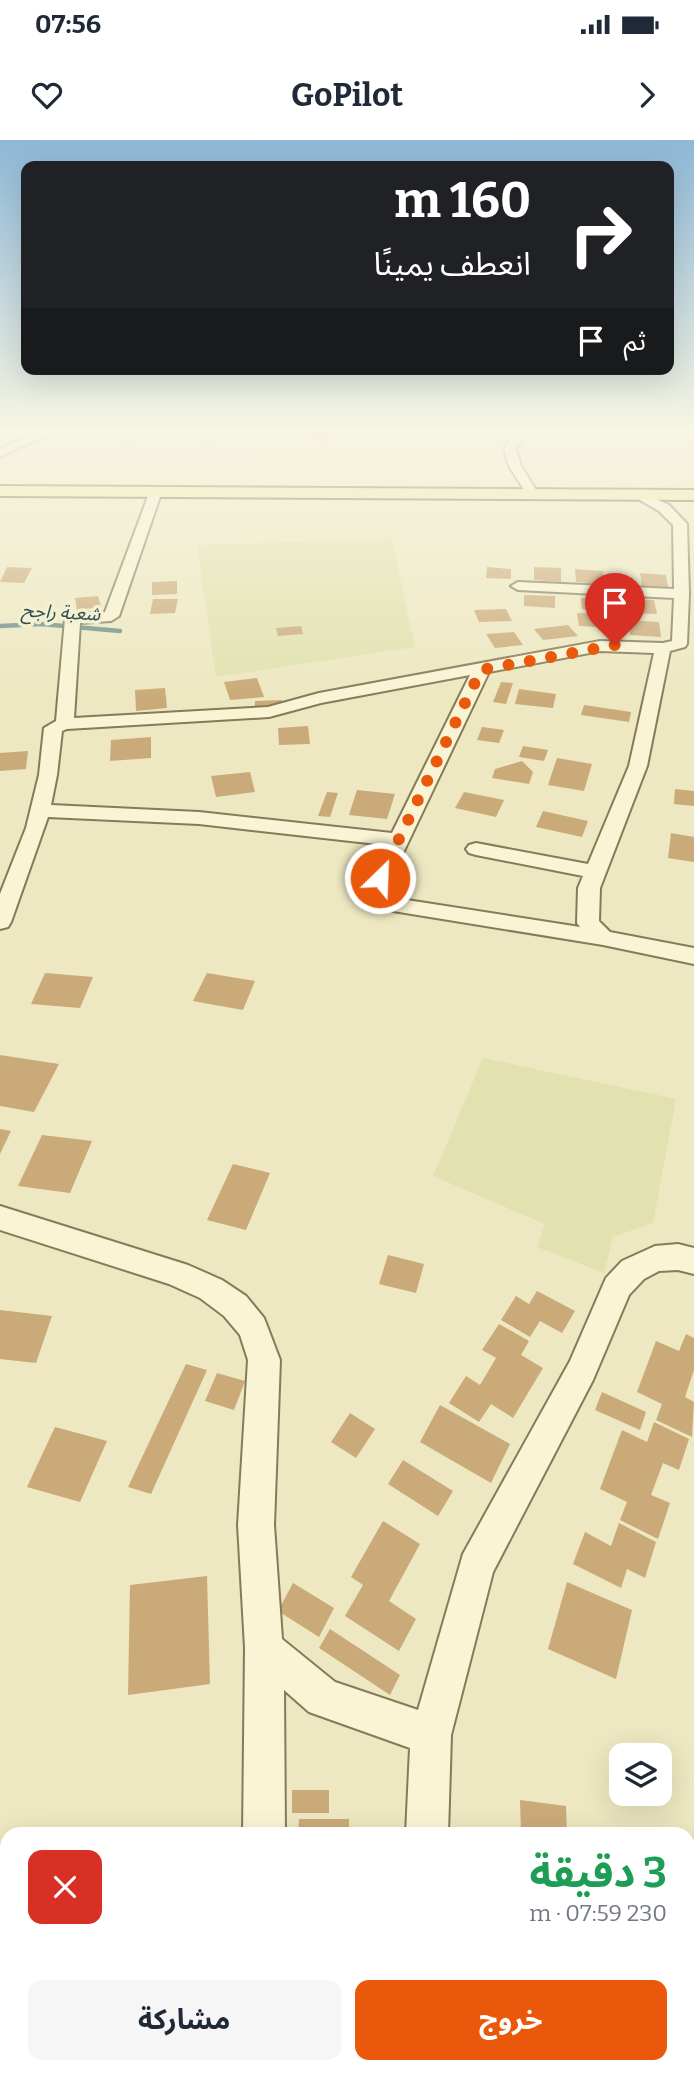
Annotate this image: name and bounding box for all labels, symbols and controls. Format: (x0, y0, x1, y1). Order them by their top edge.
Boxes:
text: 07:56 (35, 9, 101, 40)
icon: heart (28, 76, 66, 114)
text: GoPilot (291, 76, 403, 114)
icon: forward (628, 76, 666, 114)
text: 160 m (394, 171, 531, 230)
icon: right (555, 189, 646, 280)
text: انعطف يمينًا (374, 245, 531, 283)
icon: arrive (572, 322, 610, 360)
text: ثم (624, 326, 646, 357)
pin (585, 573, 645, 645)
icon: arrive (596, 584, 634, 622)
water label: شعبة راجح (20, 598, 102, 629)
position arrow (343, 841, 417, 915)
map controls (609, 1743, 672, 1806)
button: layers (609, 1743, 672, 1806)
text: 3 دقيقة (530, 1848, 667, 1898)
button: close (28, 1850, 102, 1924)
text: 230 m · 07:59 (529, 1899, 667, 1927)
button: مشاركة (28, 1980, 341, 2060)
button: خروج (355, 1980, 667, 2060)

